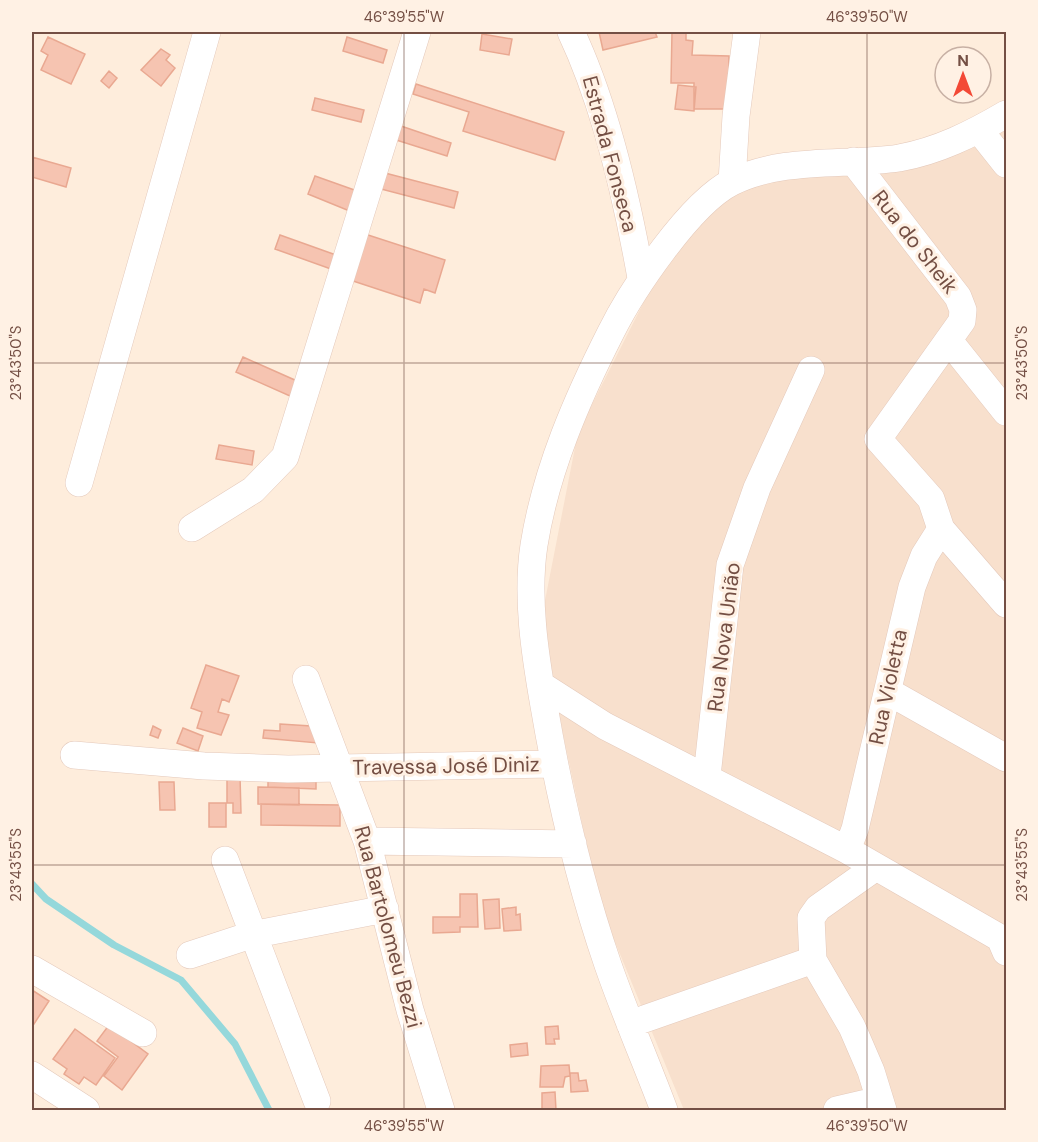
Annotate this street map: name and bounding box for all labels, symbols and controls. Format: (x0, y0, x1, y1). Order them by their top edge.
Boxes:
text: 46°39'55"W (364, 7, 445, 27)
text: 46°39'50"W (826, 7, 908, 27)
north arrow (933, 45, 993, 105)
text: N (957, 50, 969, 71)
street label: Estrada Fonseca (576, 73, 644, 235)
street label: Rua do Sheik (866, 184, 965, 300)
text: 23°43'50"S (6, 325, 26, 401)
text: 23°43'50"S (1012, 325, 1032, 401)
street label: Rua Nova União (701, 561, 747, 713)
street label: Rua Violetta (862, 627, 914, 747)
street label: Travessa José Diniz (352, 750, 540, 782)
street label: Rua Bartolomeu Bezzi (348, 823, 428, 1031)
text: 23°43'55"S (6, 828, 26, 902)
text: 23°43'55"S (1012, 828, 1032, 902)
text: 46°39'55"W (364, 1116, 445, 1136)
text: 46°39'50"W (826, 1116, 908, 1136)

